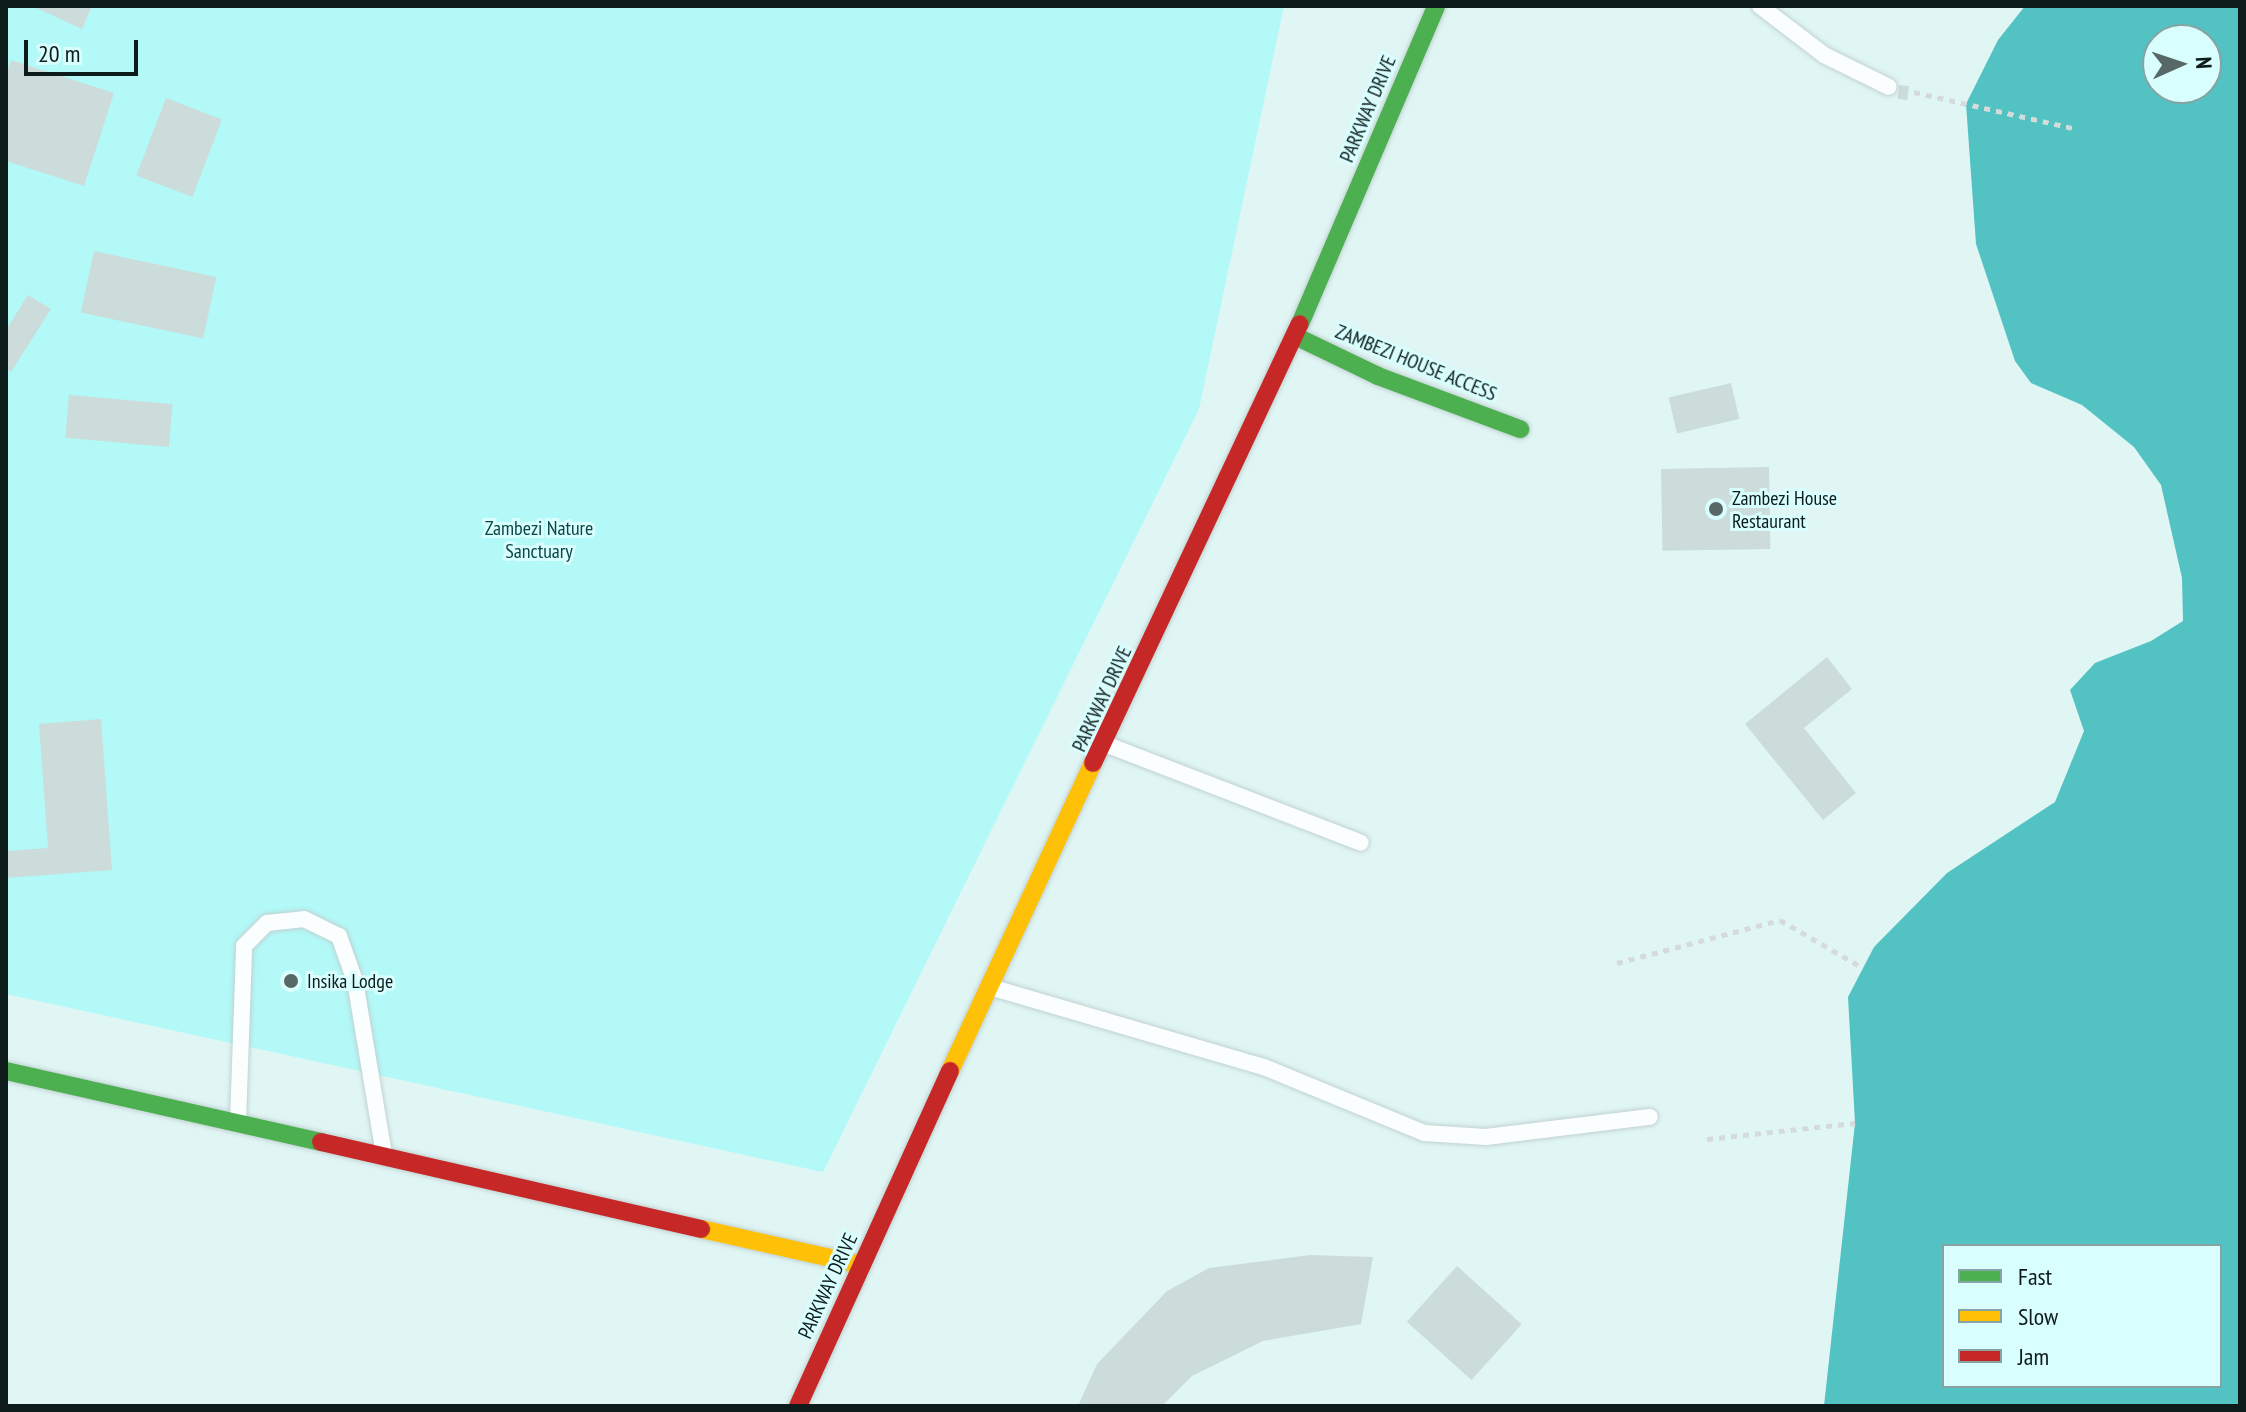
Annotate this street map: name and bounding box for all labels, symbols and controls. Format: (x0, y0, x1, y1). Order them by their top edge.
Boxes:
scale bar (28, 24, 142, 74)
north arrow (2142, 24, 2222, 104)
text: 20 m (38, 38, 80, 69)
street label: PARKWAY DRIVE (1335, 52, 1401, 166)
text: N (2190, 56, 2218, 70)
street label: ZAMBEZI HOUSE ACCESS (1332, 320, 1500, 406)
place label: Zambezi House Restaurant (1732, 486, 1837, 533)
marker: Zambezi House Restaurant (1707, 500, 1725, 518)
park label: Zambezi Nature Sanctuary (485, 517, 593, 564)
street label: PARKWAY DRIVE (1067, 642, 1137, 756)
place label: Insika Lodge (307, 969, 393, 993)
marker: Insika Lodge (282, 972, 300, 990)
street label: PARKWAY DRIVE (793, 1229, 863, 1343)
legend (1942, 1244, 2222, 1388)
text: Fast (2018, 1261, 2052, 1292)
text: Slow (2018, 1301, 2058, 1332)
text: Jam (2018, 1341, 2049, 1372)

